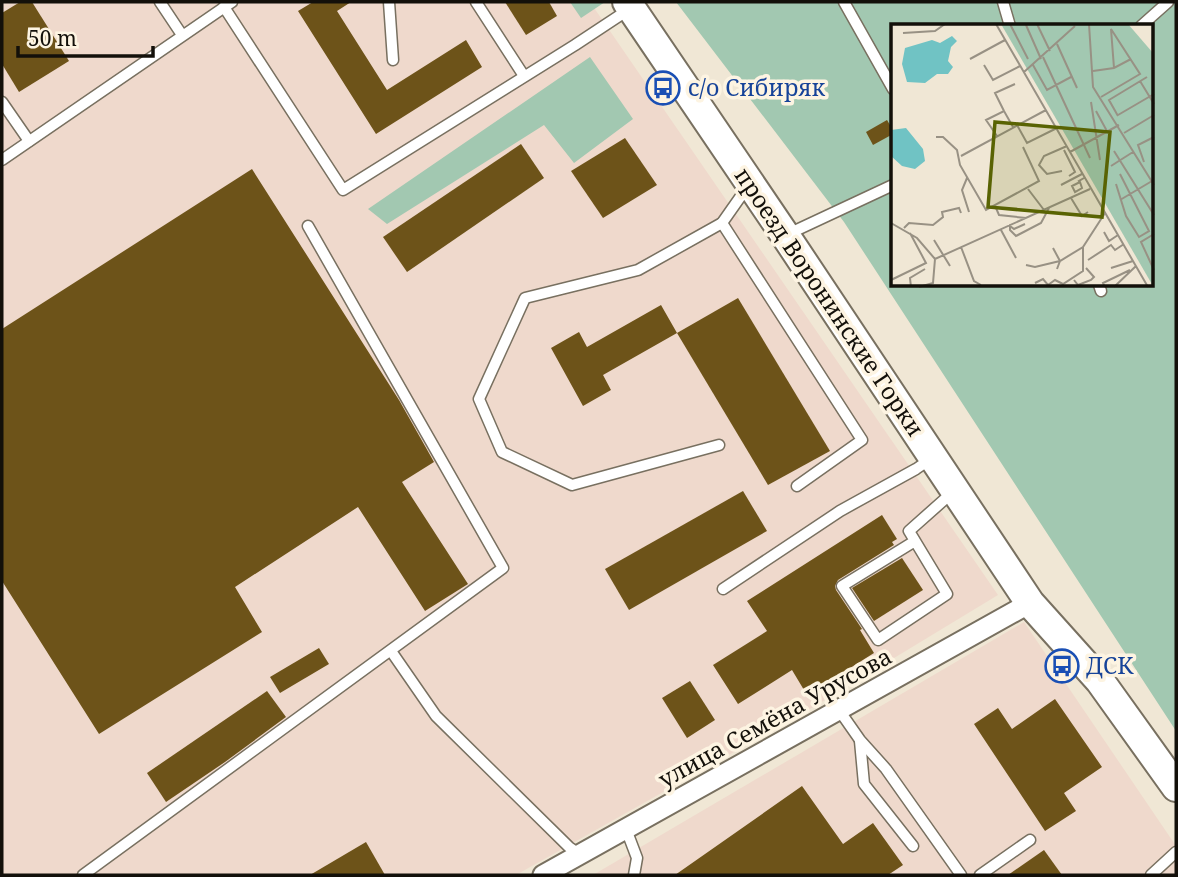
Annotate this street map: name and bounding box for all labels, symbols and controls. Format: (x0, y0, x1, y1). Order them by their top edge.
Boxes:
scale bar (18, 14, 152, 58)
text: 50 m (28, 24, 77, 52)
inset map (891, 24, 1154, 287)
bus stop icon: с/о Сибиряк (644, 69, 682, 107)
place label: с/о Сибиряк (688, 71, 826, 103)
street label: проезд Воронинские Горки (728, 161, 932, 442)
street label: улица Семёна Урусова (652, 640, 897, 795)
bus stop icon: ДСК (1043, 647, 1081, 685)
place label: ДСК (1086, 649, 1134, 681)

